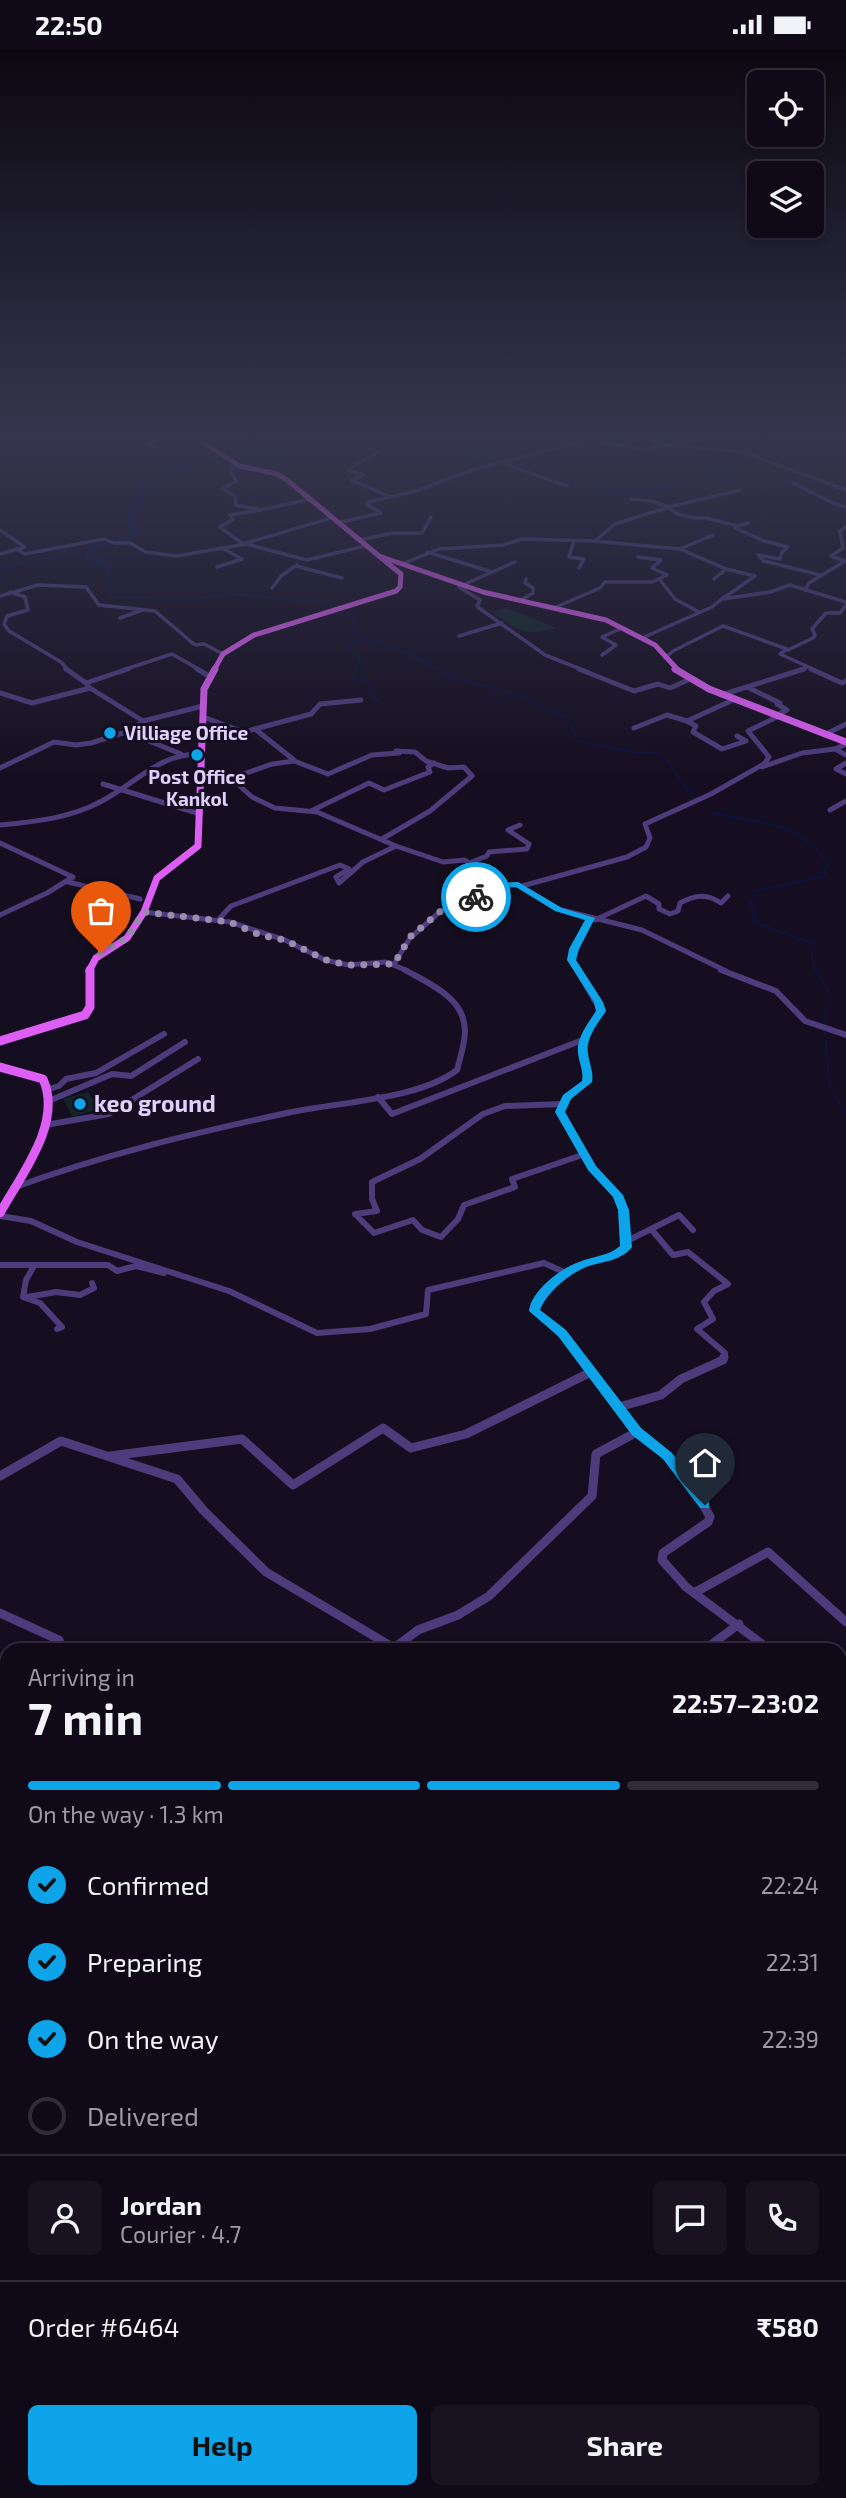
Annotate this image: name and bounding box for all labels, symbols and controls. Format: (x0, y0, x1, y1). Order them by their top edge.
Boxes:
text: 22:50 (35, 9, 103, 40)
map controls (747, 70, 824, 238)
button: locate (747, 70, 824, 147)
button: layers (747, 161, 824, 238)
place label: Villiage Office (124, 721, 249, 744)
marker: Villiage Office (102, 725, 118, 741)
marker: Post Office Kankol (189, 747, 205, 763)
place label: Post Office Kankol (148, 765, 246, 810)
courier (441, 862, 511, 932)
icon: bike (457, 878, 495, 916)
pin (71, 881, 131, 953)
icon: bag (82, 892, 120, 930)
place label: keo ground (94, 1089, 216, 1117)
marker: keo ground (72, 1096, 88, 1112)
pin (675, 1433, 735, 1505)
icon: home (686, 1444, 724, 1482)
text: Arriving in (28, 1663, 135, 1691)
text: 22:57–23:02 (672, 1687, 819, 1718)
text: 7 min (28, 1689, 143, 1744)
text: On the way · 1.3 km (28, 1800, 224, 1828)
icon: check (28, 1866, 66, 1904)
text: Confirmed (87, 1869, 210, 1900)
text: 22:24 (761, 1871, 819, 1899)
icon: check (28, 1943, 66, 1981)
text: Preparing (87, 1946, 202, 1977)
text: 22:31 (766, 1948, 819, 1976)
icon: check (28, 2020, 66, 2058)
text: On the way (87, 2023, 218, 2054)
text: 22:39 (762, 2025, 819, 2053)
text: Delivered (87, 2100, 199, 2131)
button: person (28, 2181, 102, 2255)
button: chat (653, 2181, 727, 2255)
button: phone (745, 2181, 819, 2255)
text: Jordan (120, 2189, 202, 2220)
text: Courier · 4.7 (120, 2220, 241, 2248)
text: Order #6464 (28, 2311, 180, 2342)
text: ₹580 (757, 2311, 819, 2342)
button: Help (28, 2405, 417, 2485)
button: Share (431, 2405, 819, 2485)

